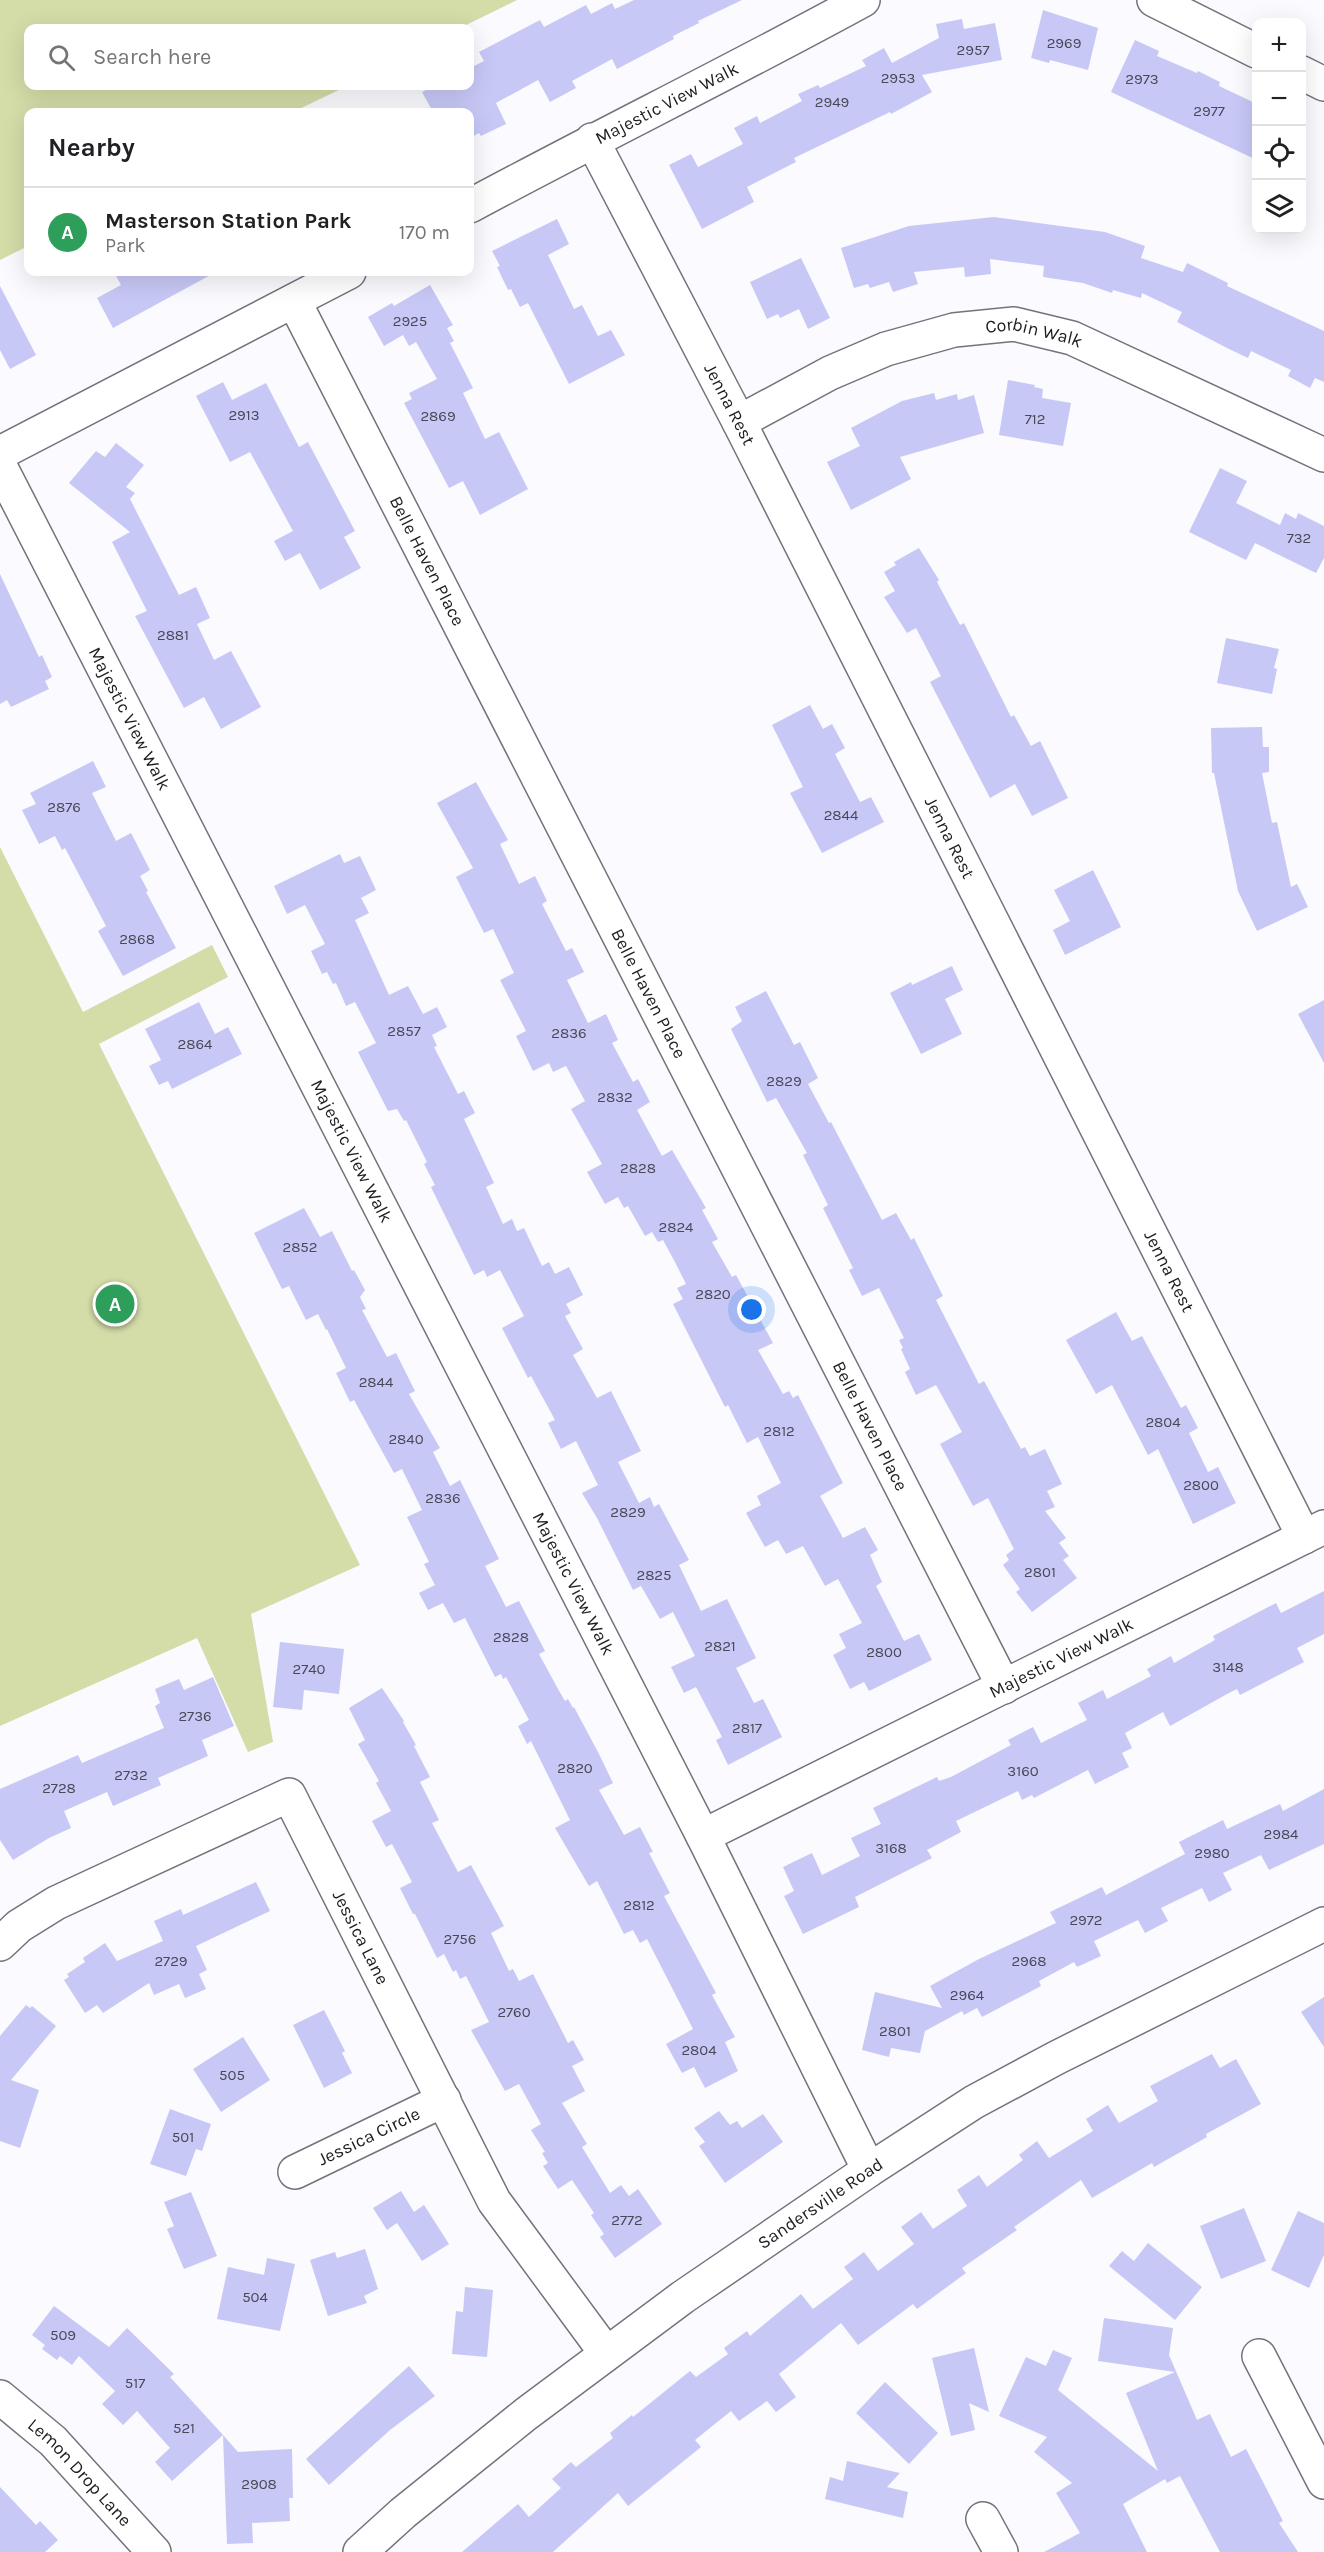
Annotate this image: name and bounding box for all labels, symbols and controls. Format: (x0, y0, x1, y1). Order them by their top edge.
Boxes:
map controls (1252, 18, 1306, 234)
button: + (1252, 18, 1306, 72)
search box (24, 24, 474, 90)
house number: 2969 (1047, 34, 1081, 52)
icon: search (45, 41, 78, 74)
house number: 2957 (957, 41, 989, 59)
text: Search here (93, 44, 211, 70)
street label: Majestic View Walk (591, 57, 742, 149)
house number: 2953 (881, 69, 915, 87)
house number: 2973 (1125, 70, 1159, 88)
button: − (1252, 72, 1306, 126)
house number: 2949 (815, 93, 849, 111)
house number: 2977 (1193, 102, 1225, 120)
button: locate (1252, 126, 1306, 180)
text: Nearby (48, 132, 135, 163)
button: layers (1252, 180, 1306, 234)
text: Masterson Station Park (105, 208, 352, 234)
text: A (61, 221, 74, 244)
text: 170 m (399, 221, 450, 244)
text: Park (105, 234, 146, 257)
house number: 2925 (393, 312, 427, 330)
street label: Corbin Walk (984, 313, 1086, 353)
street label: Jenna Rest (699, 360, 760, 449)
house number: 2913 (228, 406, 260, 424)
house number: 2869 (420, 407, 456, 425)
house number: 712 (1025, 410, 1045, 428)
street label: Belle Haven Place (385, 492, 470, 630)
house number: 732 (1287, 529, 1311, 547)
house number: 2881 (157, 626, 189, 644)
street label: Majestic View Walk (84, 643, 176, 794)
street label: Jenna Rest (920, 793, 980, 883)
house number: 2876 (47, 798, 81, 816)
house number: 2844 (824, 806, 859, 824)
street label: Belle Haven Place (606, 925, 691, 1062)
house number: 2868 (119, 930, 155, 948)
house number: 2857 (387, 1022, 421, 1040)
house number: 2836 (551, 1024, 587, 1042)
house number: 2864 (178, 1035, 213, 1053)
house number: 2829 (766, 1072, 802, 1090)
street label: Majestic View Walk (306, 1076, 397, 1226)
house number: 2832 (597, 1088, 633, 1106)
house number: 2828 (620, 1159, 656, 1177)
house number: 2824 (659, 1218, 694, 1236)
street label: Jenna Rest (1139, 1227, 1199, 1316)
house number: 2852 (282, 1238, 318, 1256)
pin: A (96, 1282, 134, 1326)
house number: 2820 (695, 1285, 731, 1303)
your location (737, 1295, 766, 1324)
street label: Belle Haven Place (828, 1357, 913, 1495)
house number: 2844 (359, 1373, 394, 1391)
house number: 2804 (1145, 1413, 1181, 1431)
house number: 2812 (763, 1422, 795, 1440)
house number: 2840 (388, 1430, 424, 1448)
house number: 2800 (1183, 1476, 1219, 1494)
house number: 2836 (425, 1489, 461, 1507)
house number: 2829 (610, 1503, 646, 1521)
street label: Majestic View Walk (528, 1508, 619, 1659)
house number: 2801 (1024, 1563, 1056, 1581)
house number: 2825 (636, 1566, 672, 1584)
street label: Majestic View Walk (985, 1613, 1137, 1703)
house number: 2828 (493, 1628, 529, 1646)
house number: 2821 (704, 1637, 736, 1655)
house number: 2800 (866, 1643, 902, 1661)
house number: 3148 (1212, 1658, 1244, 1676)
house number: 2740 (292, 1660, 326, 1678)
house number: 2736 (178, 1707, 212, 1725)
house number: 2817 (732, 1719, 762, 1737)
house number: 2820 (557, 1759, 593, 1777)
house number: 3160 (1007, 1762, 1039, 1780)
house number: 2732 (114, 1766, 148, 1784)
house number: 2728 (42, 1779, 76, 1797)
house number: 2984 (1264, 1825, 1299, 1843)
house number: 3168 (875, 1839, 907, 1857)
house number: 2980 (1194, 1844, 1230, 1862)
street label: Jessica Lane (328, 1886, 394, 1988)
house number: 2812 (623, 1896, 655, 1914)
house number: 2972 (1069, 1911, 1103, 1929)
house number: 2756 (444, 1930, 476, 1948)
house number: 2729 (154, 1952, 188, 1970)
house number: 2968 (1011, 1952, 1047, 1970)
house number: 2964 (950, 1986, 985, 2004)
house number: 2760 (497, 2003, 531, 2021)
house number: 2801 (879, 2022, 911, 2040)
house number: 2804 (681, 2041, 717, 2059)
house number: 505 (219, 2066, 245, 2084)
street label: Jessica Circle (314, 2102, 424, 2170)
house number: 501 (172, 2128, 194, 2146)
street label: Sandersville Road (753, 2153, 887, 2254)
house number: 2772 (611, 2211, 643, 2229)
house number: 504 (242, 2288, 268, 2306)
house number: 509 (50, 2326, 76, 2344)
house number: 517 (125, 2374, 145, 2392)
street label: Lemon Drop Lane (23, 2414, 136, 2531)
house number: 521 (173, 2419, 195, 2437)
house number: 2908 (241, 2475, 277, 2493)

